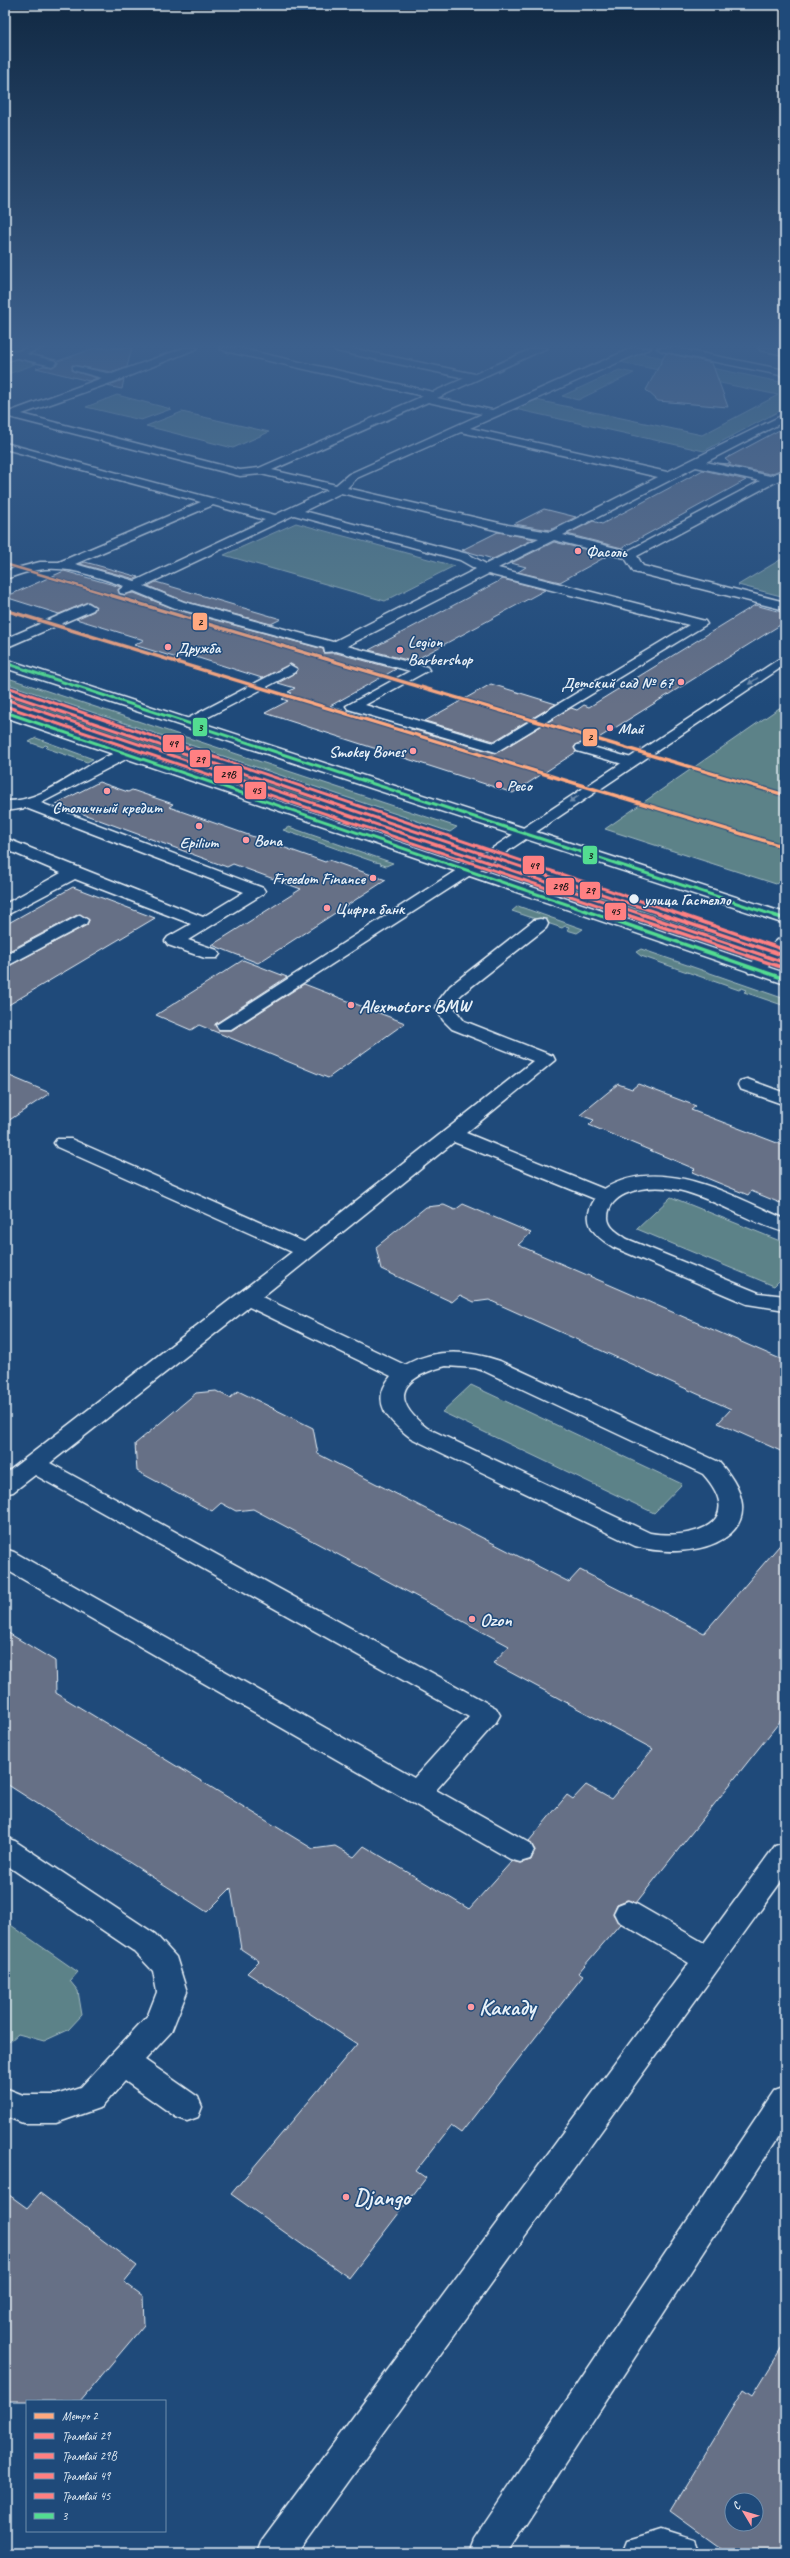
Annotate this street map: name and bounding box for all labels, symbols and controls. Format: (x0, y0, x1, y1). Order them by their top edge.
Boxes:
place label: Фасоль (586, 542, 628, 562)
marker: Фасоль (573, 546, 583, 556)
line badge: 2 (192, 612, 208, 631)
text: 2 (198, 615, 204, 629)
place label: Legion Barbershop (408, 632, 474, 670)
place label: Дружба (176, 638, 221, 658)
marker: Дружба (163, 642, 173, 652)
marker: Legion Barbershop (395, 645, 405, 655)
place label: Детский сад № 67 (561, 673, 675, 693)
marker: Детский сад № 67 (676, 677, 686, 687)
one-way arrow (747, 677, 758, 684)
line badge: 3 (192, 717, 208, 737)
place label: Май (618, 719, 645, 739)
text: 3 (198, 720, 204, 734)
marker: Май (605, 723, 615, 733)
line badge: 2 (582, 728, 598, 747)
text: 2 (588, 730, 594, 744)
line badge: 49 (162, 734, 185, 753)
text: 49 (168, 736, 179, 750)
place label: Smokey Bones (329, 742, 407, 762)
marker: Smokey Bones (408, 746, 418, 756)
line badge: 29 (189, 749, 211, 768)
text: 29 (195, 752, 206, 766)
line badge: 29В (213, 765, 243, 784)
text: 29В (220, 767, 237, 781)
place label: Ресо (507, 776, 533, 796)
marker: Ресо (494, 780, 504, 790)
line badge: 45 (244, 781, 267, 800)
text: 45 (251, 783, 262, 797)
marker: Столичный кредит (102, 786, 112, 796)
one-way arrow (569, 795, 579, 803)
place label: Столичный кредит (52, 798, 163, 818)
marker: Epilium (194, 821, 204, 831)
place label: Bona (254, 831, 284, 851)
place label: Epilium (180, 833, 219, 853)
marker: Bona (241, 835, 251, 845)
line badge: 3 (582, 845, 598, 865)
text: 3 (588, 848, 594, 862)
line badge: 49 (522, 855, 545, 875)
text: 49 (529, 858, 540, 872)
place label: Freedom Finance (273, 869, 367, 889)
marker: Freedom Finance (368, 873, 378, 883)
line badge: 29В (545, 877, 575, 896)
text: 29В (552, 879, 569, 893)
line badge: 29 (579, 881, 601, 900)
text: 29 (585, 883, 596, 897)
place label: улица Гастелло (642, 890, 732, 910)
marker: улица Гастелло (627, 892, 641, 906)
place label: Цифра банк (335, 899, 406, 919)
line badge: 45 (604, 902, 627, 921)
marker: Цифра банк (322, 903, 332, 913)
text: 45 (610, 904, 621, 918)
place label: Alexmotors BMW (359, 994, 473, 1018)
marker: Alexmotors BMW (346, 1000, 356, 1010)
place label: Ozon (480, 1608, 512, 1632)
marker: Ozon (467, 1614, 477, 1624)
place label: Какаду (479, 1993, 538, 2022)
marker: Какаду (466, 2002, 476, 2012)
place label: Django (354, 2183, 413, 2212)
marker: Django (341, 2192, 351, 2202)
legend (26, 2400, 166, 2532)
text: Метро 2 (62, 2408, 99, 2424)
text: Трамвай 29 (62, 2428, 112, 2444)
text: Трамвай 29В (62, 2448, 117, 2464)
text: Трамвай 49 (62, 2468, 112, 2484)
text: Трамвай 45 (62, 2488, 111, 2504)
north arrow (724, 2492, 764, 2532)
text: С (729, 2498, 744, 2512)
text: 3 (62, 2508, 69, 2524)

